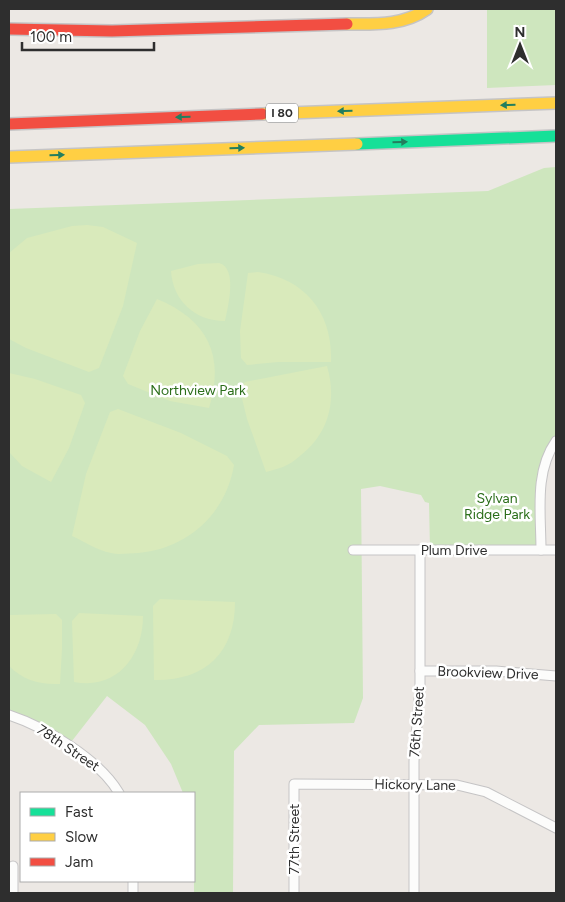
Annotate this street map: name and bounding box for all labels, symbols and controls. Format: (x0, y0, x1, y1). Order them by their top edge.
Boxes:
scale bar (22, 20, 155, 52)
north arrow (495, 20, 545, 70)
text: N (515, 24, 525, 41)
text: 100 m (30, 28, 72, 46)
one-way arrow (499, 101, 515, 109)
road number: I 80 (266, 104, 298, 122)
one-way arrow (337, 107, 353, 115)
one-way arrow (175, 113, 191, 121)
one-way arrow (392, 138, 408, 146)
one-way arrow (230, 144, 246, 152)
one-way arrow (50, 151, 66, 159)
park label: Northview Park (150, 382, 246, 399)
park label: Sylvan Ridge Park (464, 490, 530, 523)
street label: Plum Drive (421, 542, 488, 559)
street label: Brookview Drive (437, 663, 539, 683)
street label: 76th Street (406, 686, 428, 758)
street label: 78th Street (33, 721, 103, 775)
street label: Hickory Lane (374, 776, 456, 794)
legend (20, 792, 195, 882)
text: Fast (65, 803, 94, 821)
street label: 77th Street (286, 804, 303, 874)
text: Slow (65, 828, 98, 846)
text: Jam (65, 853, 93, 871)

